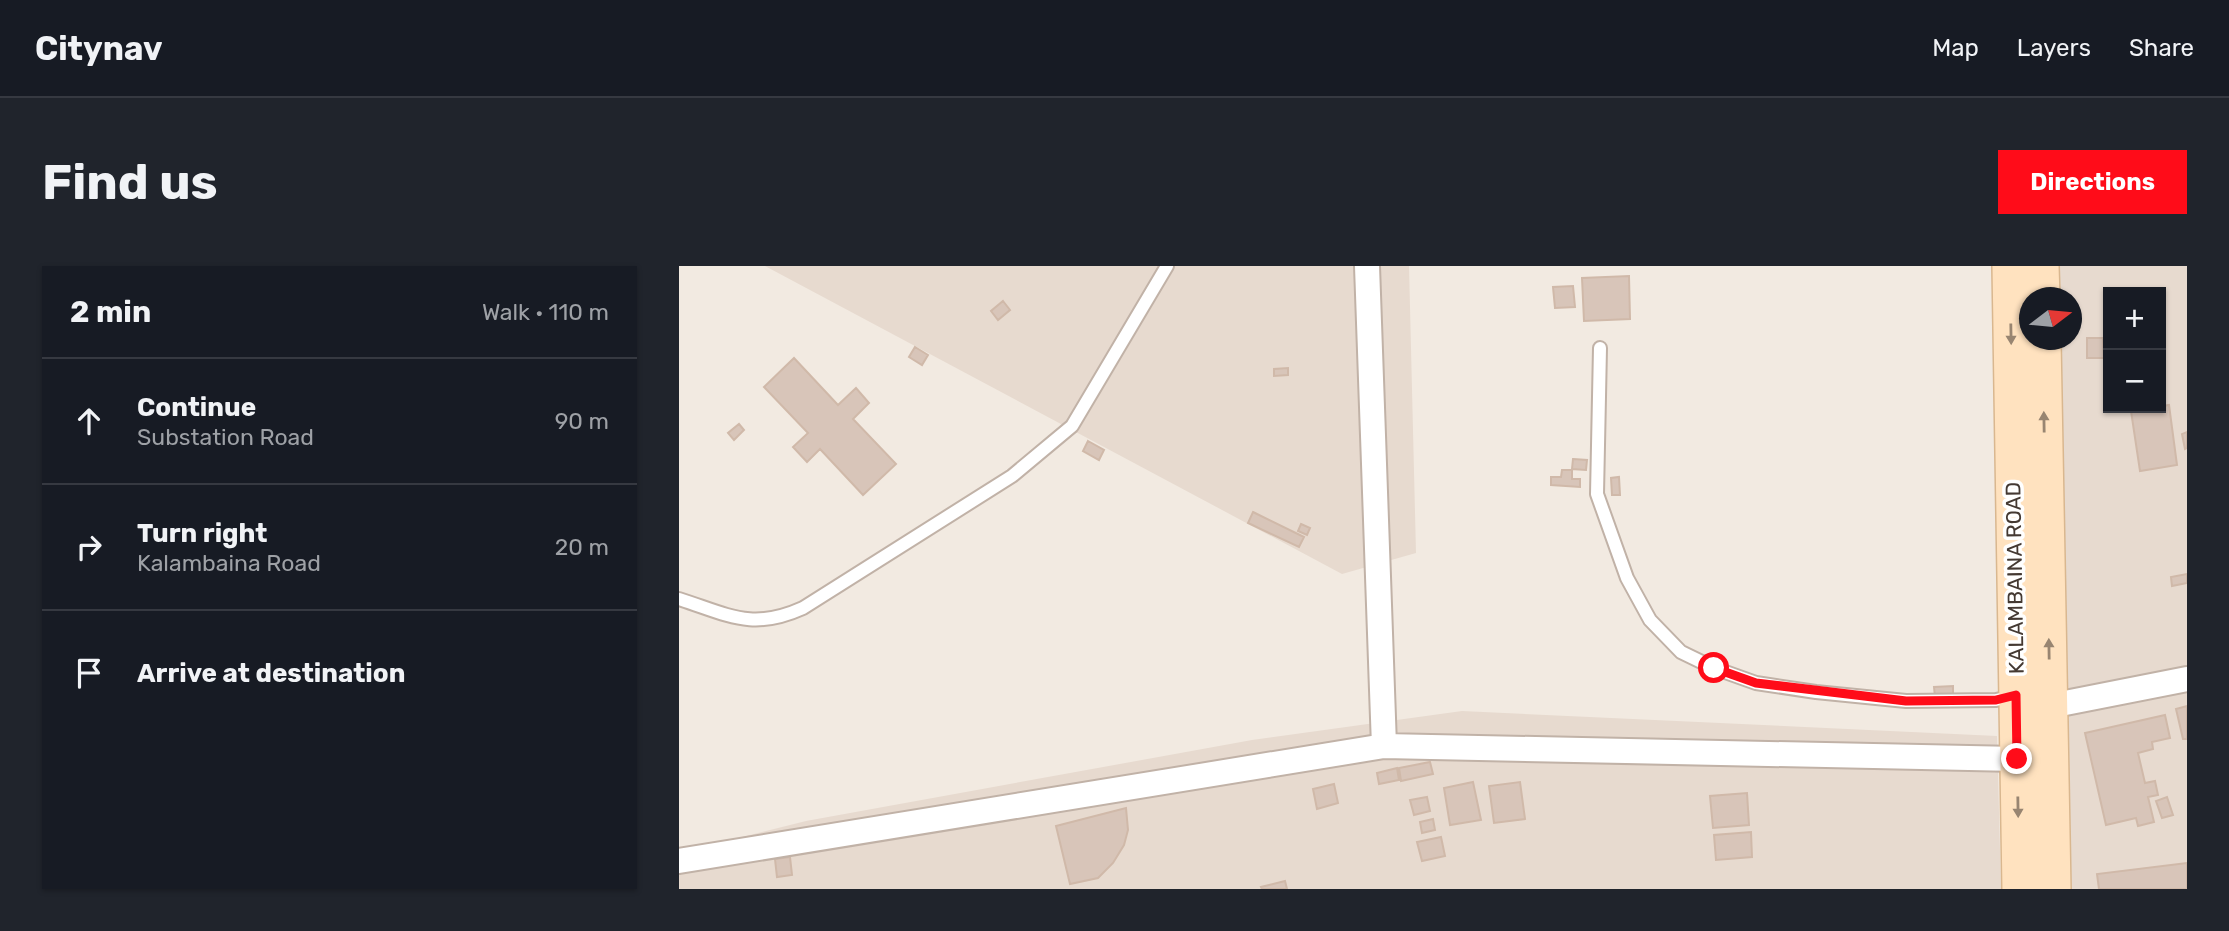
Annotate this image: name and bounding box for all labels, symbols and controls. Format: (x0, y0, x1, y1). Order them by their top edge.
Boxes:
text: Citynav (35, 29, 163, 68)
text: Map (1932, 34, 1979, 62)
text: Layers (2017, 34, 2091, 62)
text: Share (2129, 34, 2194, 62)
button: Directions (1998, 150, 2187, 214)
text: Find us (42, 153, 218, 211)
north arrow (2019, 287, 2082, 350)
map controls (2103, 287, 2166, 413)
button: + (2103, 287, 2166, 350)
text: 2 min (70, 294, 151, 330)
text: Walk · 110 m (482, 298, 609, 326)
one-way arrow (2005, 323, 2017, 345)
button: − (2103, 350, 2166, 413)
text: Continue (137, 392, 256, 423)
icon: ahead (70, 402, 108, 440)
text: 90 m (555, 407, 609, 435)
one-way arrow (2039, 411, 2050, 433)
text: Substation Road (137, 423, 314, 451)
street label: KALAMBAINA ROAD (2000, 482, 2029, 674)
text: Turn right (137, 518, 267, 549)
icon: right (70, 528, 108, 566)
text: 20 m (555, 533, 609, 561)
text: Kalambaina Road (137, 549, 321, 577)
one-way arrow (2043, 638, 2055, 660)
route start (1698, 652, 1729, 683)
icon: arrive (70, 654, 108, 692)
text: Arrive at destination (137, 658, 405, 689)
route end (2001, 743, 2032, 774)
one-way arrow (2012, 796, 2024, 818)

